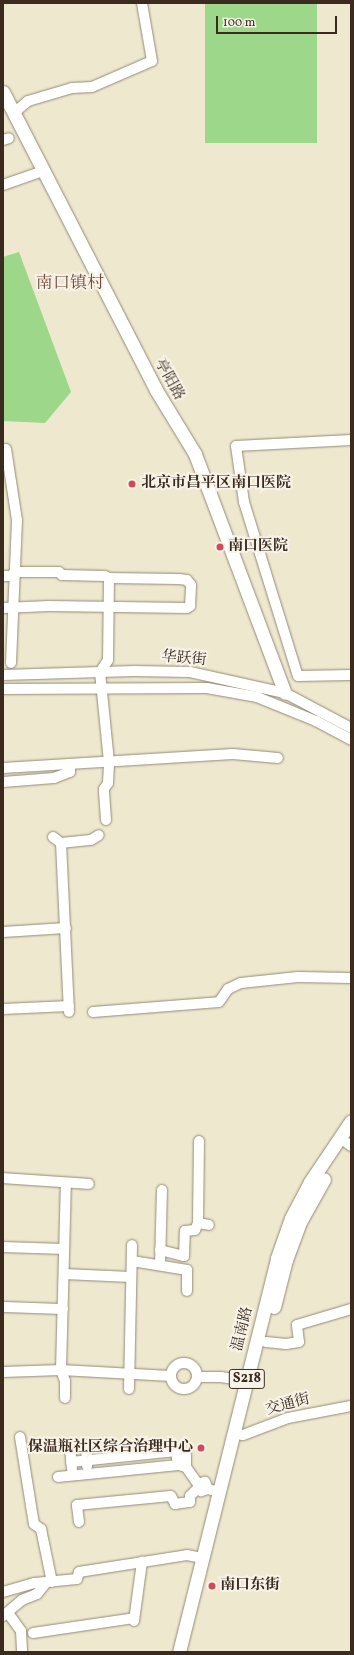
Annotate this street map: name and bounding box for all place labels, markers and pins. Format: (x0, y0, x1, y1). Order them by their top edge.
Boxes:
place label: 北京市昌平区南口医院 (141, 475, 291, 493)
marker: 北京市昌平区南口医院 (126, 478, 138, 490)
place label: 南口医院 (228, 538, 288, 556)
marker: 南口医院 (215, 542, 225, 552)
place label: 保温瓶社区综合治理中心 (28, 1439, 193, 1457)
marker: 保温瓶社区综合治理中心 (196, 1443, 206, 1453)
place label: 南口东街 (220, 1577, 280, 1595)
marker: 南口东街 (207, 1581, 217, 1591)

